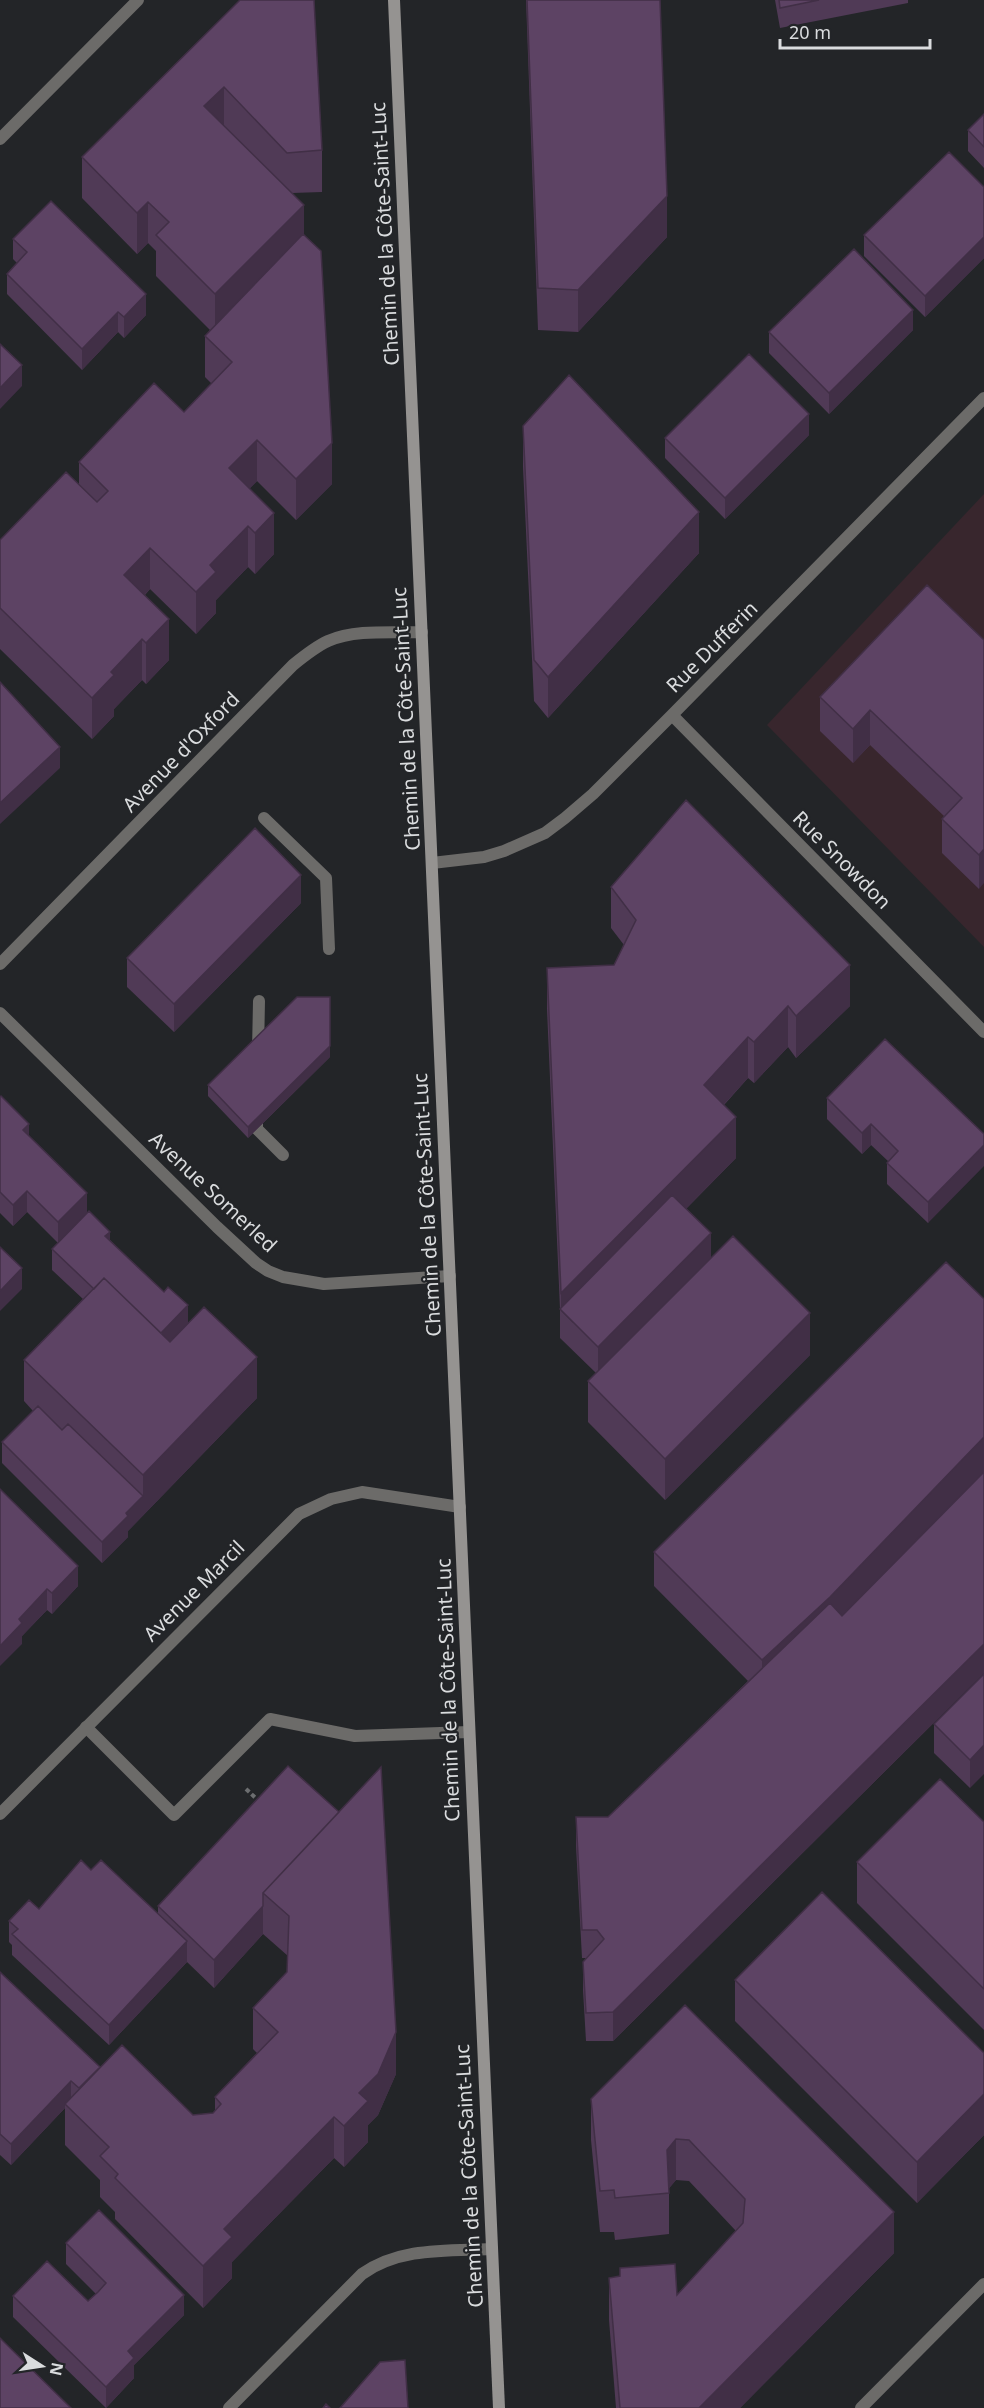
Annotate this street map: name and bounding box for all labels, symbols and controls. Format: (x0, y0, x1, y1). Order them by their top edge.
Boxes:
scale bar (780, 12, 930, 50)
text: 20 m (789, 20, 831, 44)
street label: Chemin de la Côte-Saint-Luc (364, 102, 405, 366)
street label: Chemin de la Côte-Saint-Luc (385, 587, 426, 851)
street label: Rue Dufferin (660, 595, 763, 698)
street label: Avenue d'Oxford (116, 686, 245, 818)
street label: Rue Snowdon (787, 805, 897, 915)
street label: Chemin de la Côte-Saint-Luc (406, 1073, 447, 1337)
street label: Avenue Somerled (144, 1125, 283, 1258)
street label: Avenue Marcil (137, 1534, 250, 1647)
street label: Chemin de la Côte-Saint-Luc (429, 1558, 466, 1822)
street label: Chemin de la Côte-Saint-Luc (448, 2044, 489, 2308)
north arrow (12, 2336, 72, 2396)
text: N (45, 2360, 69, 2378)

